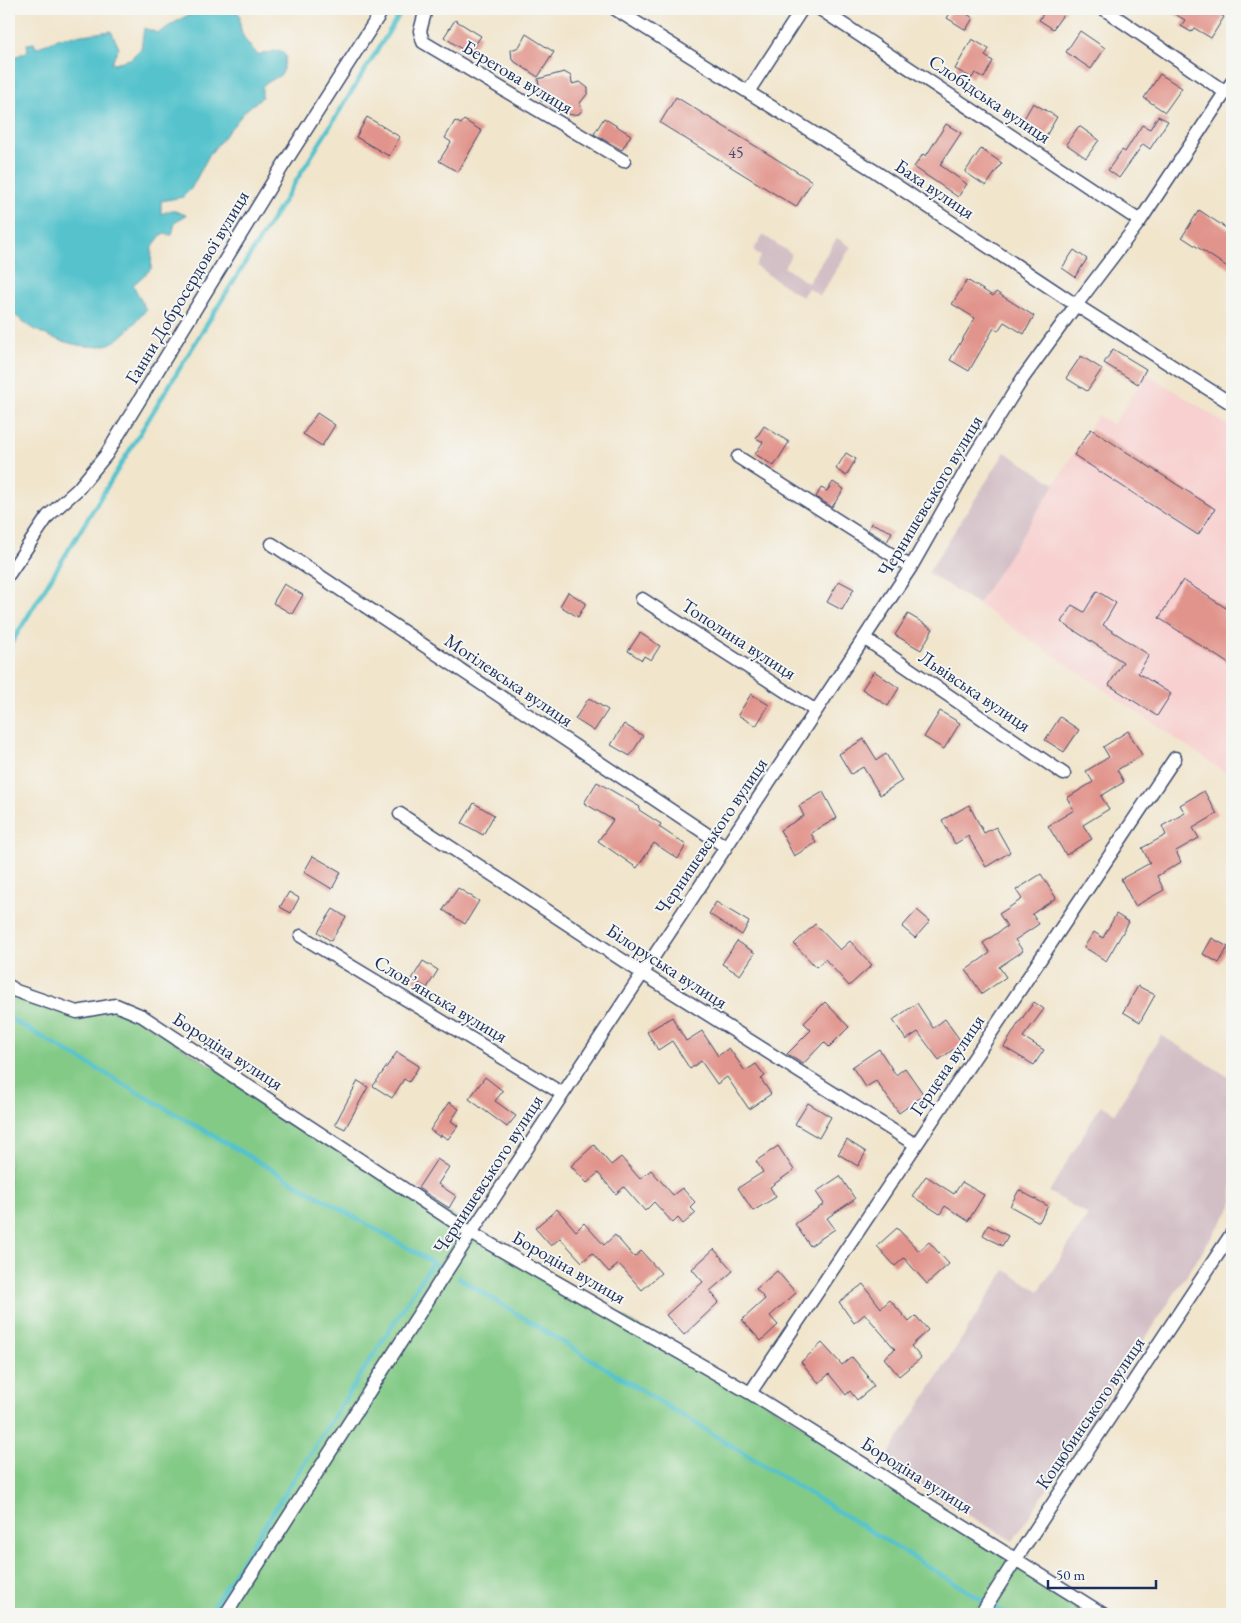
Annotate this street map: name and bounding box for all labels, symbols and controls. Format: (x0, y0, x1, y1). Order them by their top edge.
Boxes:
street label: Берегова вулиця (458, 34, 578, 120)
street label: Слобідська вулиця (924, 49, 1056, 149)
house number: 45 (728, 142, 744, 163)
street label: Баха вулиця (890, 153, 980, 225)
street label: Ганни Добросердової вулиця (119, 185, 255, 388)
street label: Чернишевського вулиця (872, 410, 989, 582)
street label: Тополина вулиця (677, 593, 802, 686)
street label: Могілевська вулиця (440, 628, 579, 733)
street label: Львівська вулиця (914, 644, 1036, 738)
street label: Чернишевського вулиця (649, 752, 773, 920)
street label: Білоруська вулиця (602, 917, 733, 1015)
street label: Слов’янська вулиця (370, 949, 513, 1049)
street label: Бородіна вулиця (168, 1006, 288, 1096)
street label: Герцена вулиця (904, 1009, 990, 1120)
street label: Чернишевського вулиця (427, 1089, 549, 1258)
street label: Бородіна вулиця (508, 1224, 631, 1310)
street label: Коцюбинського вулиця (1030, 1332, 1151, 1494)
street label: Бородіна вулиця (857, 1431, 978, 1520)
scale bar (1048, 1558, 1156, 1590)
text: 50 m (1056, 1565, 1085, 1584)

